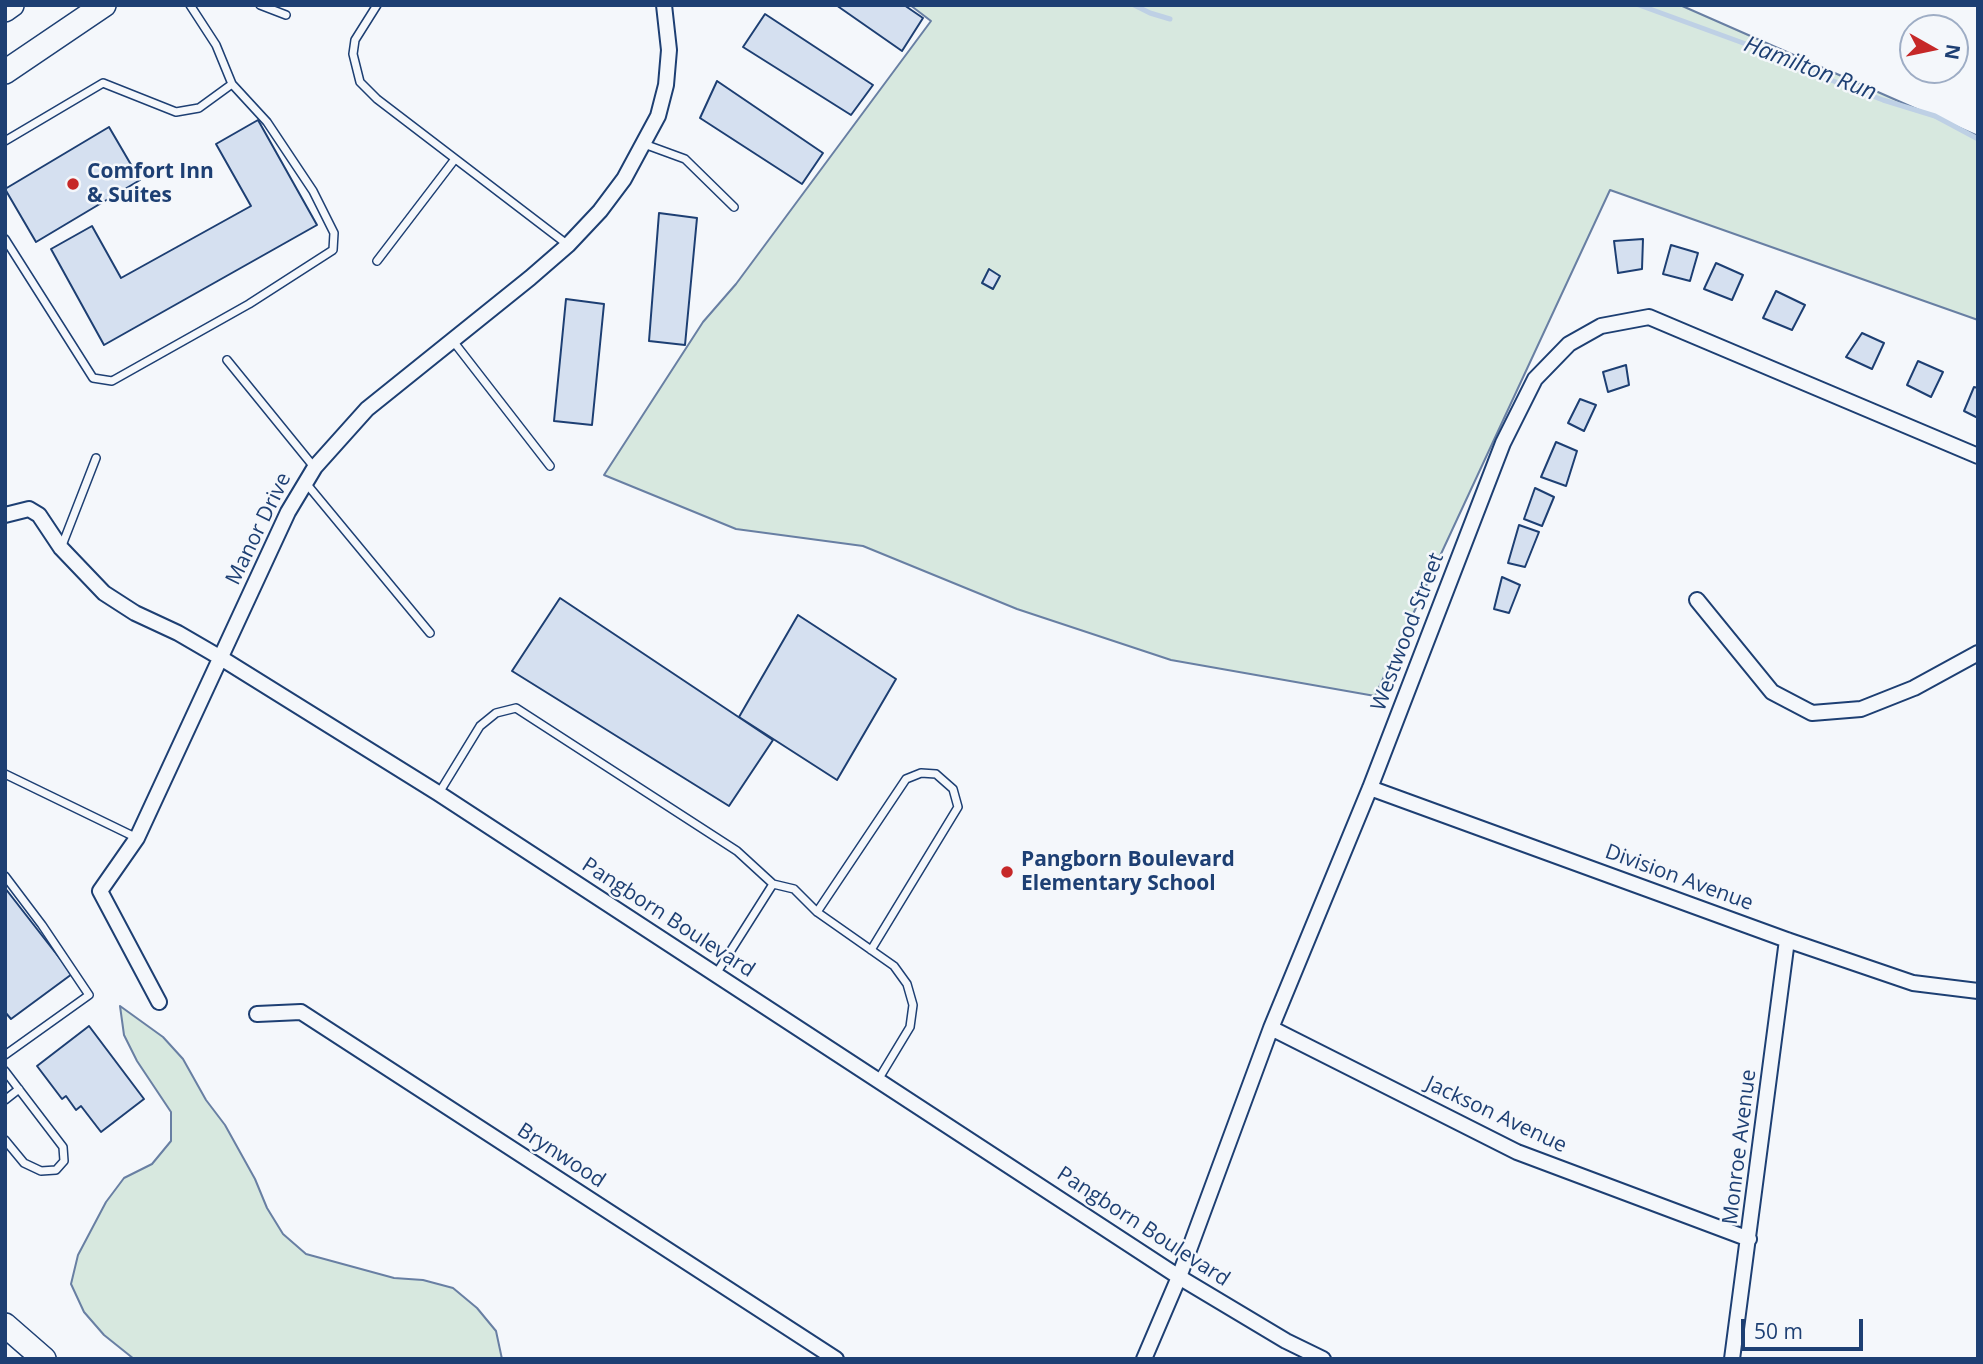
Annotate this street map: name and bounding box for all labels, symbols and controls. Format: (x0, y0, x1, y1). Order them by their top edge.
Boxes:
north arrow (1899, 14, 1969, 84)
water label: Hamilton Run (1740, 31, 1880, 107)
text: N (1939, 42, 1967, 62)
place label: Comfort Inn & Suites (87, 159, 214, 209)
marker: Comfort Inn & Suites (65, 176, 81, 192)
street label: Manor Drive (221, 469, 297, 589)
street label: Westwood Street (1366, 549, 1450, 715)
street label: Division Avenue (1602, 840, 1756, 916)
place label: Pangborn Boulevard Elementary School (1021, 847, 1235, 897)
street label: Pangborn Boulevard (577, 853, 759, 983)
marker: Pangborn Boulevard Elementary School (999, 864, 1015, 880)
street label: Monroe Avenue (1718, 1068, 1762, 1226)
street label: Jackson Avenue (1422, 1071, 1570, 1159)
street label: Brynwood (512, 1118, 610, 1194)
street label: Pangborn Boulevard (1052, 1162, 1234, 1292)
scale bar (1745, 1304, 1868, 1348)
text: 50 m (1754, 1317, 1803, 1345)

